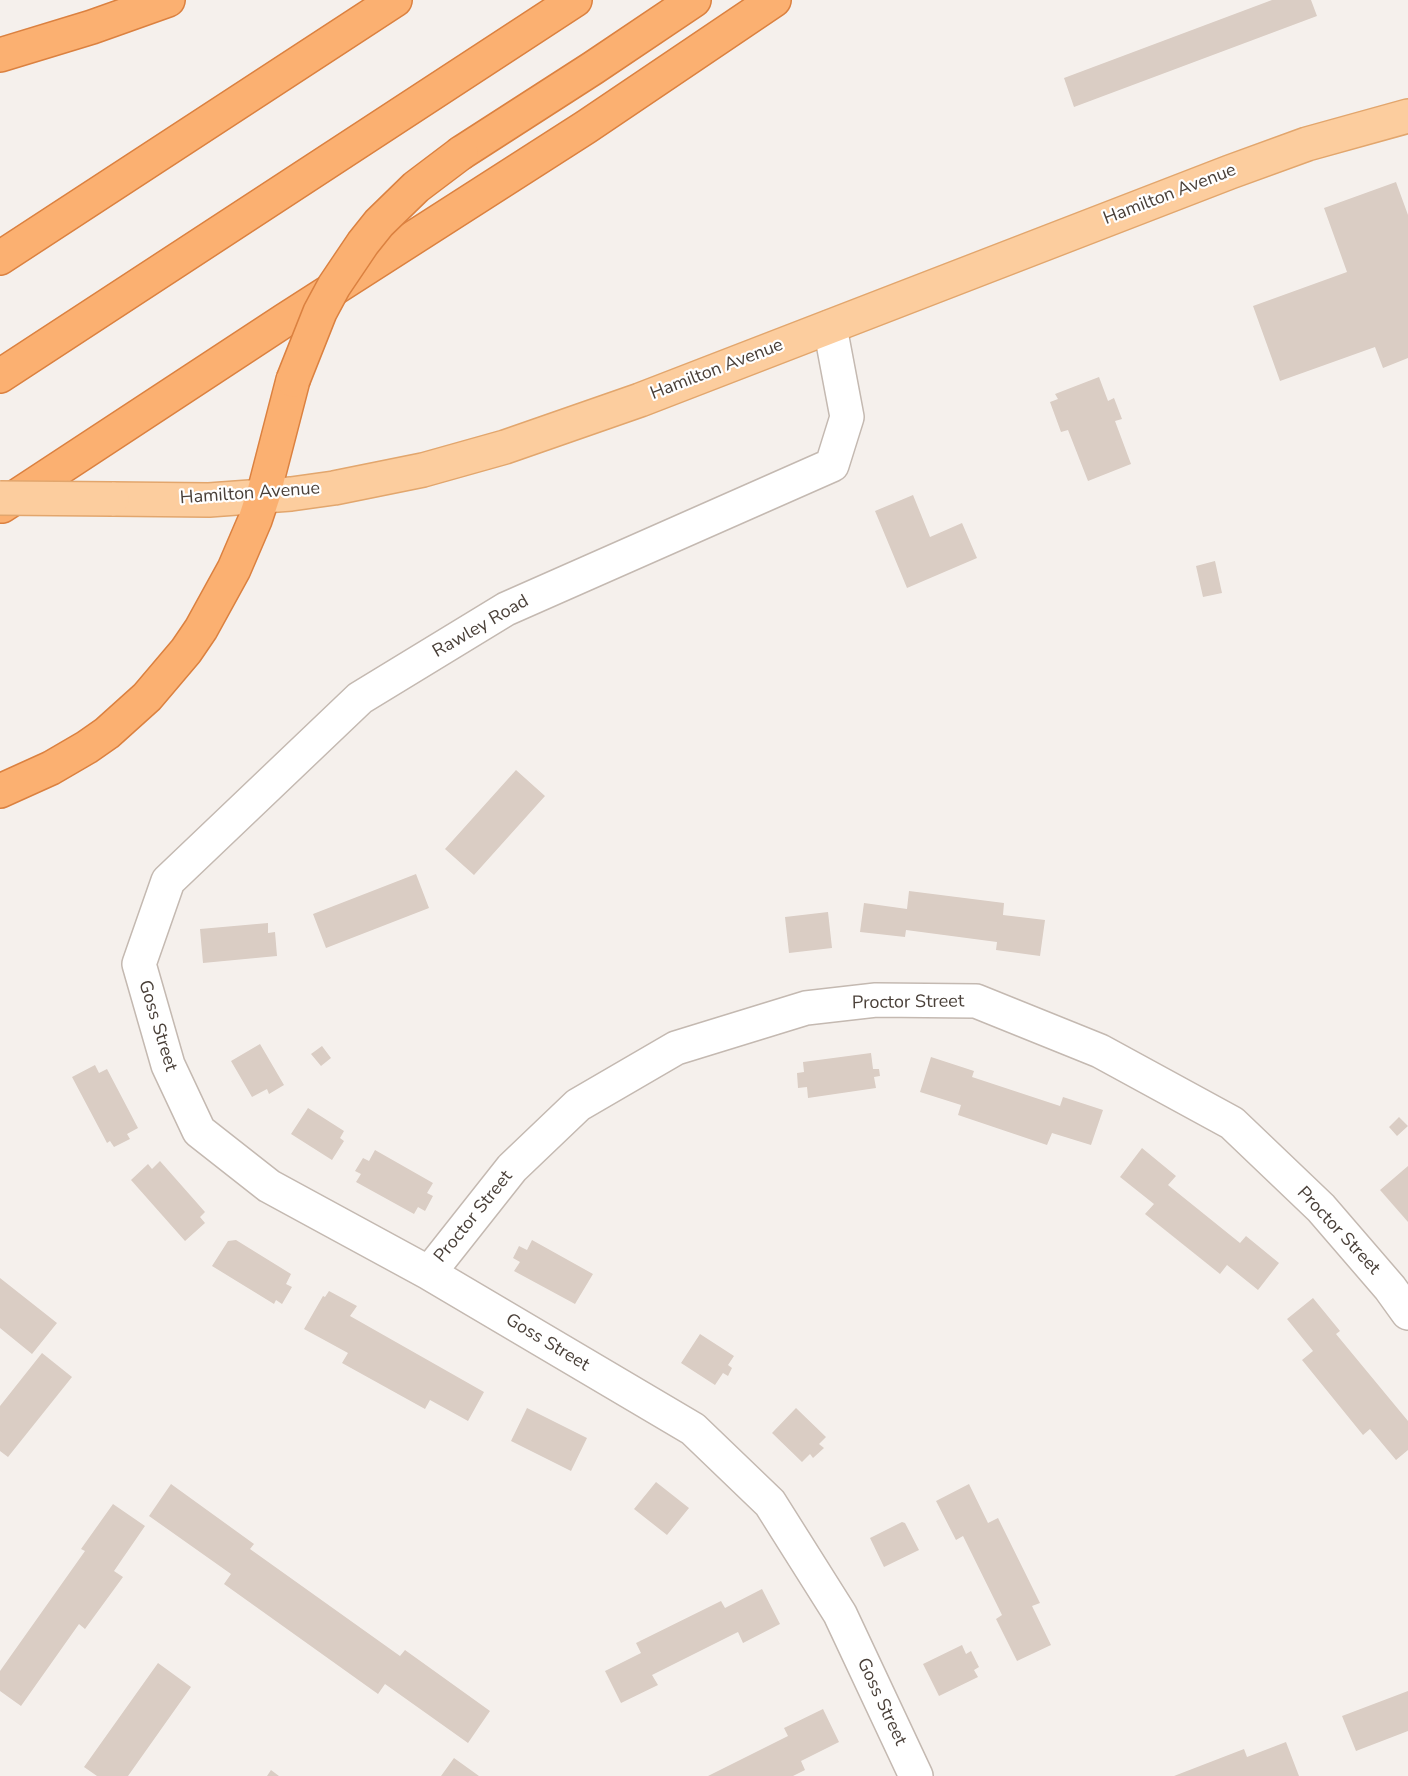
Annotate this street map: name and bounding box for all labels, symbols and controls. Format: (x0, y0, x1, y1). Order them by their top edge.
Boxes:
street label: Hamilton Avenue (1101, 160, 1239, 230)
street label: Hamilton Avenue (648, 335, 786, 405)
street label: Hamilton Avenue (179, 478, 321, 510)
street label: Rawley Road (429, 591, 533, 663)
street label: Goss Street (133, 978, 181, 1074)
street label: Proctor Street (852, 991, 964, 1015)
street label: Proctor Street (430, 1167, 518, 1267)
street label: Proctor Street (1292, 1183, 1384, 1279)
street label: Goss Street (501, 1310, 593, 1376)
street label: Goss Street (851, 1655, 911, 1749)

